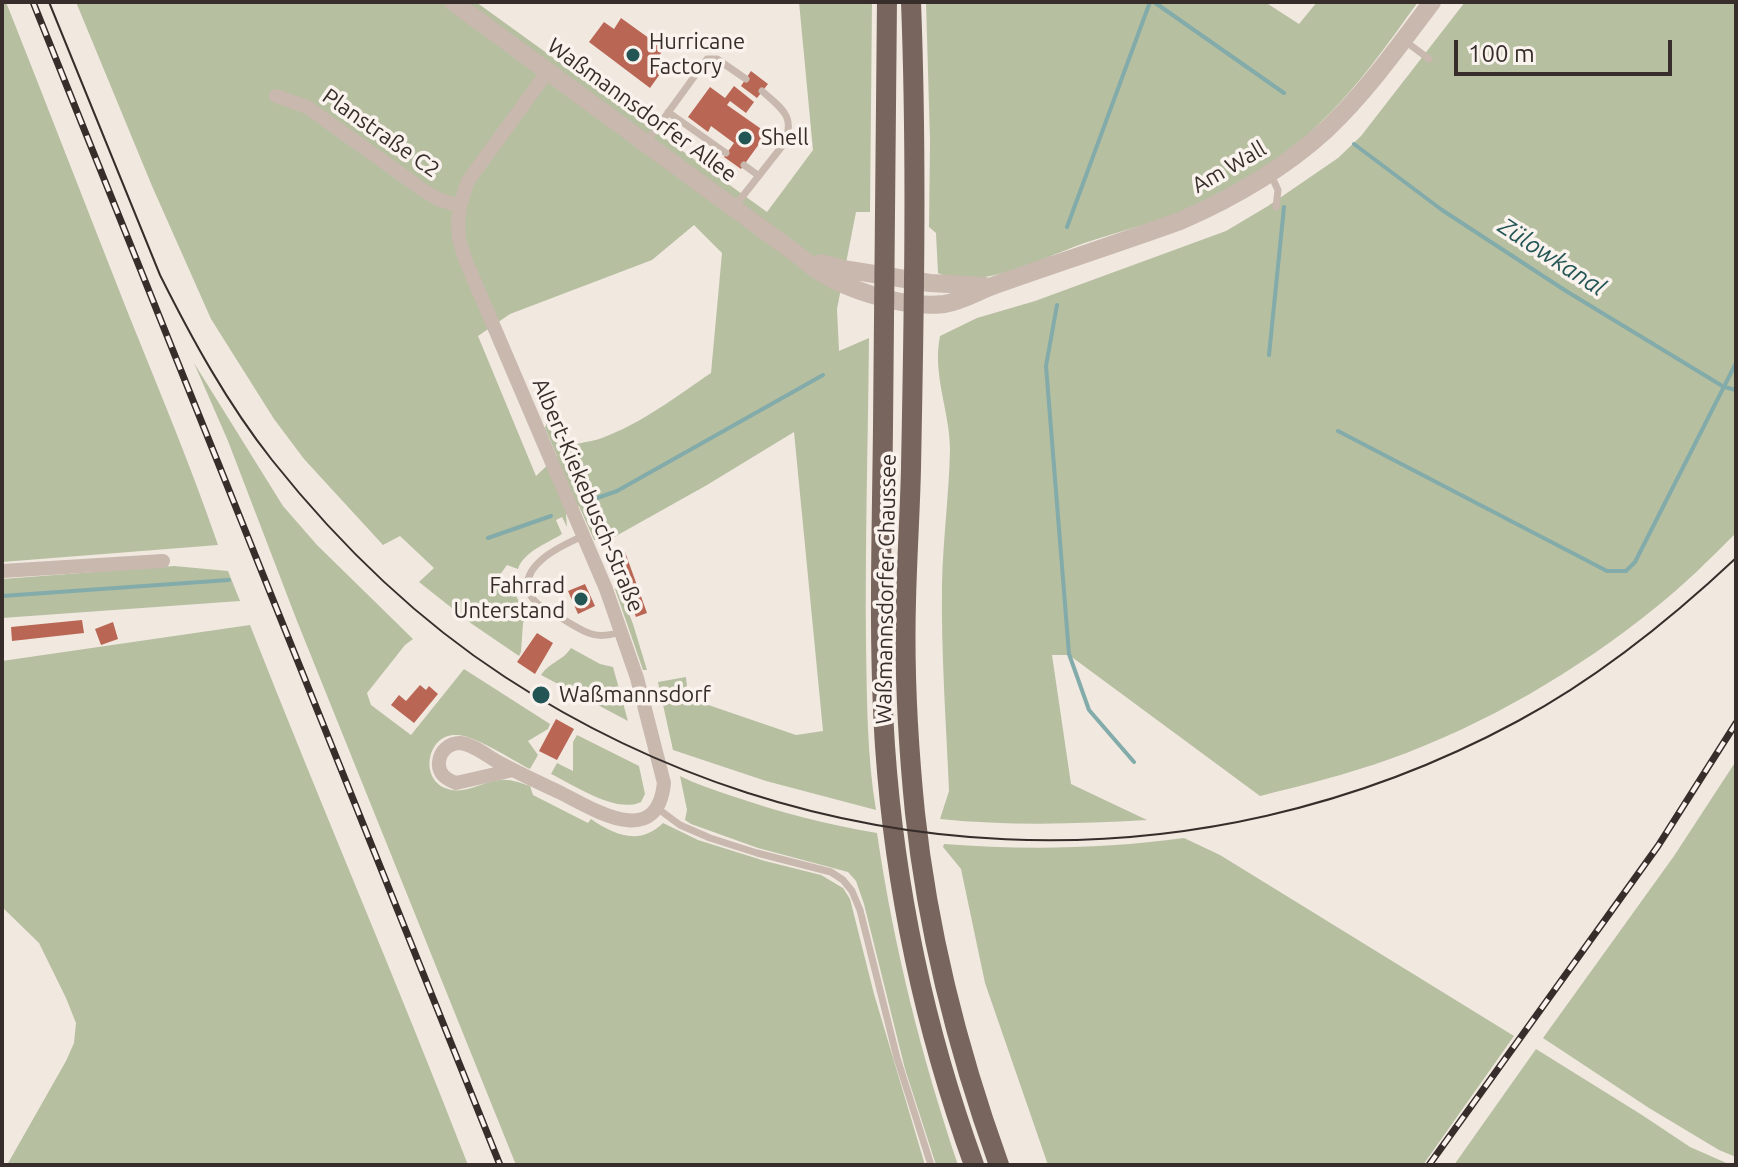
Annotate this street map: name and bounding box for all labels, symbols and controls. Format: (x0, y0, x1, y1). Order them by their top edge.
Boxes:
scale bar (1458, 24, 1676, 74)
place label: Hurricane Factory (649, 29, 745, 80)
street label: Waßmannsdorfer Allee (542, 32, 742, 188)
text: 100 m (1468, 40, 1535, 67)
marker: Hurricane Factory (624, 46, 642, 64)
street label: Planstraße C2 (317, 83, 445, 183)
place label: Shell (761, 125, 809, 151)
marker: Shell (736, 129, 754, 147)
street label: Am Wall (1187, 135, 1271, 199)
water label: Zülowkanal (1493, 212, 1611, 302)
street label: Albert-Kiekebusch-Straße (527, 374, 649, 616)
street label: Waßmannsdorfer Chaussee (870, 453, 902, 725)
place label: Fahrrad Unterstand (453, 573, 565, 624)
marker: Fahrrad Unterstand (572, 590, 590, 608)
place label: Waßmannsdorf (559, 682, 711, 708)
marker: Waßmannsdorf (530, 684, 552, 706)

